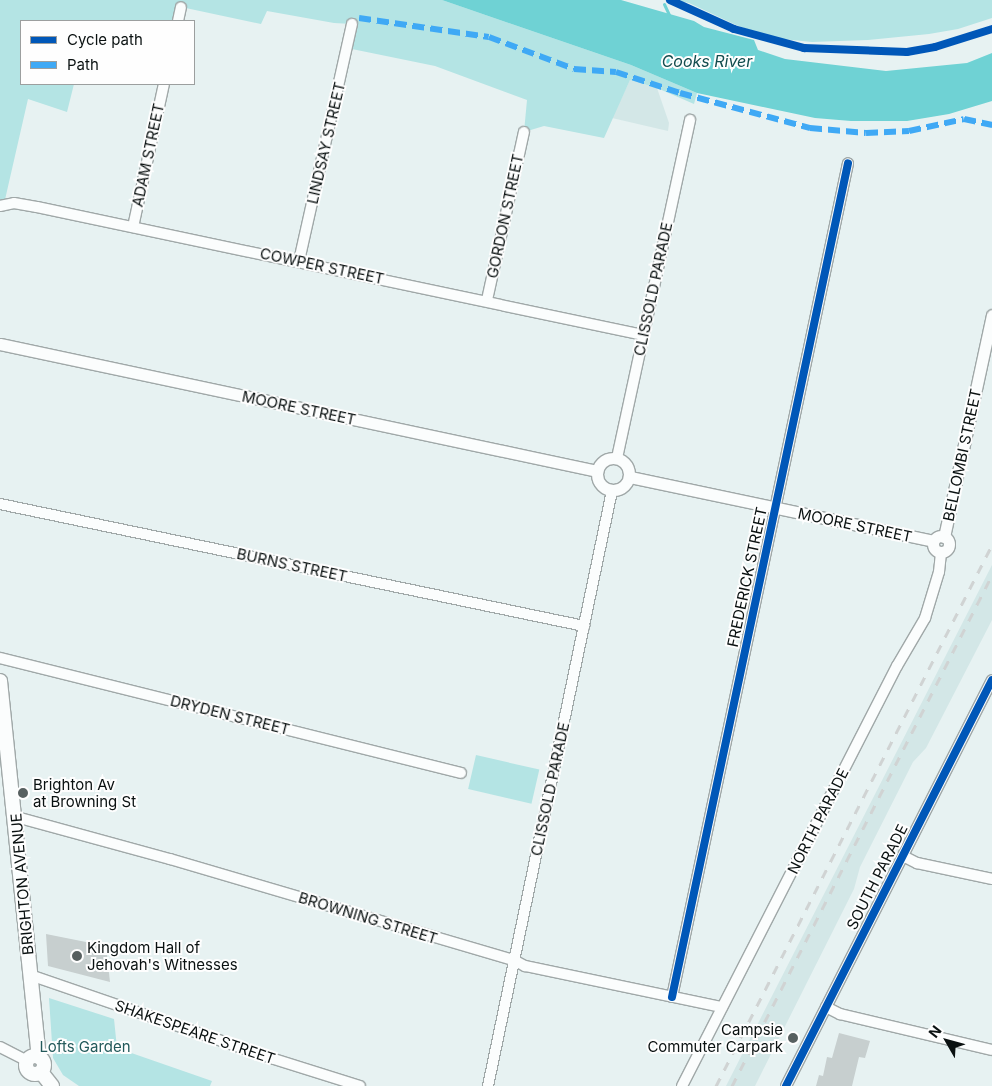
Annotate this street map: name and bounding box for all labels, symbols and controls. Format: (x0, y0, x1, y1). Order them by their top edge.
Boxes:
legend (20, 20, 195, 85)
text: Cycle path (67, 30, 143, 49)
water label: Cooks River (662, 51, 752, 71)
text: Path (67, 55, 99, 74)
street label: LINDSAY STREET (303, 80, 349, 206)
street label: ADAM STREET (128, 102, 168, 208)
street label: GORDON STREET (483, 152, 527, 280)
street label: CLISSOLD PARADE (630, 220, 676, 358)
street label: COWPER STREET (258, 244, 386, 288)
street label: MOORE STREET (240, 387, 358, 429)
street label: BELLOMBI STREET (939, 387, 985, 523)
street label: MOORE STREET (796, 504, 914, 546)
street label: FREDERICK STREET (723, 505, 771, 649)
street label: BURNS STREET (235, 545, 349, 585)
street label: DRYDEN STREET (168, 691, 292, 739)
street label: CLISSOLD PARADE (527, 720, 573, 858)
street label: NORTH PARADE (784, 765, 852, 877)
place label: Brighton Av at Browning St (33, 775, 136, 810)
marker: Brighton Av at Browning St (17, 787, 29, 799)
street label: BRIGHTON AVENUE (7, 812, 37, 956)
street label: SOUTH PARADE (843, 821, 911, 933)
street label: BROWNING STREET (296, 888, 440, 948)
place label: Kingdom Hall of Jehovah's Witnesses (87, 938, 238, 973)
marker: Kingdom Hall of Jehovah's Witnesses (71, 950, 83, 962)
street label: SHAKESPEARE STREET (112, 996, 278, 1068)
north arrow (922, 1016, 972, 1066)
place label: Campsie Commuter Carpark (647, 1020, 783, 1055)
text: N (925, 1022, 945, 1041)
marker: Campsie Commuter Carpark (787, 1032, 799, 1044)
park label: Lofts Garden (39, 1038, 131, 1056)

